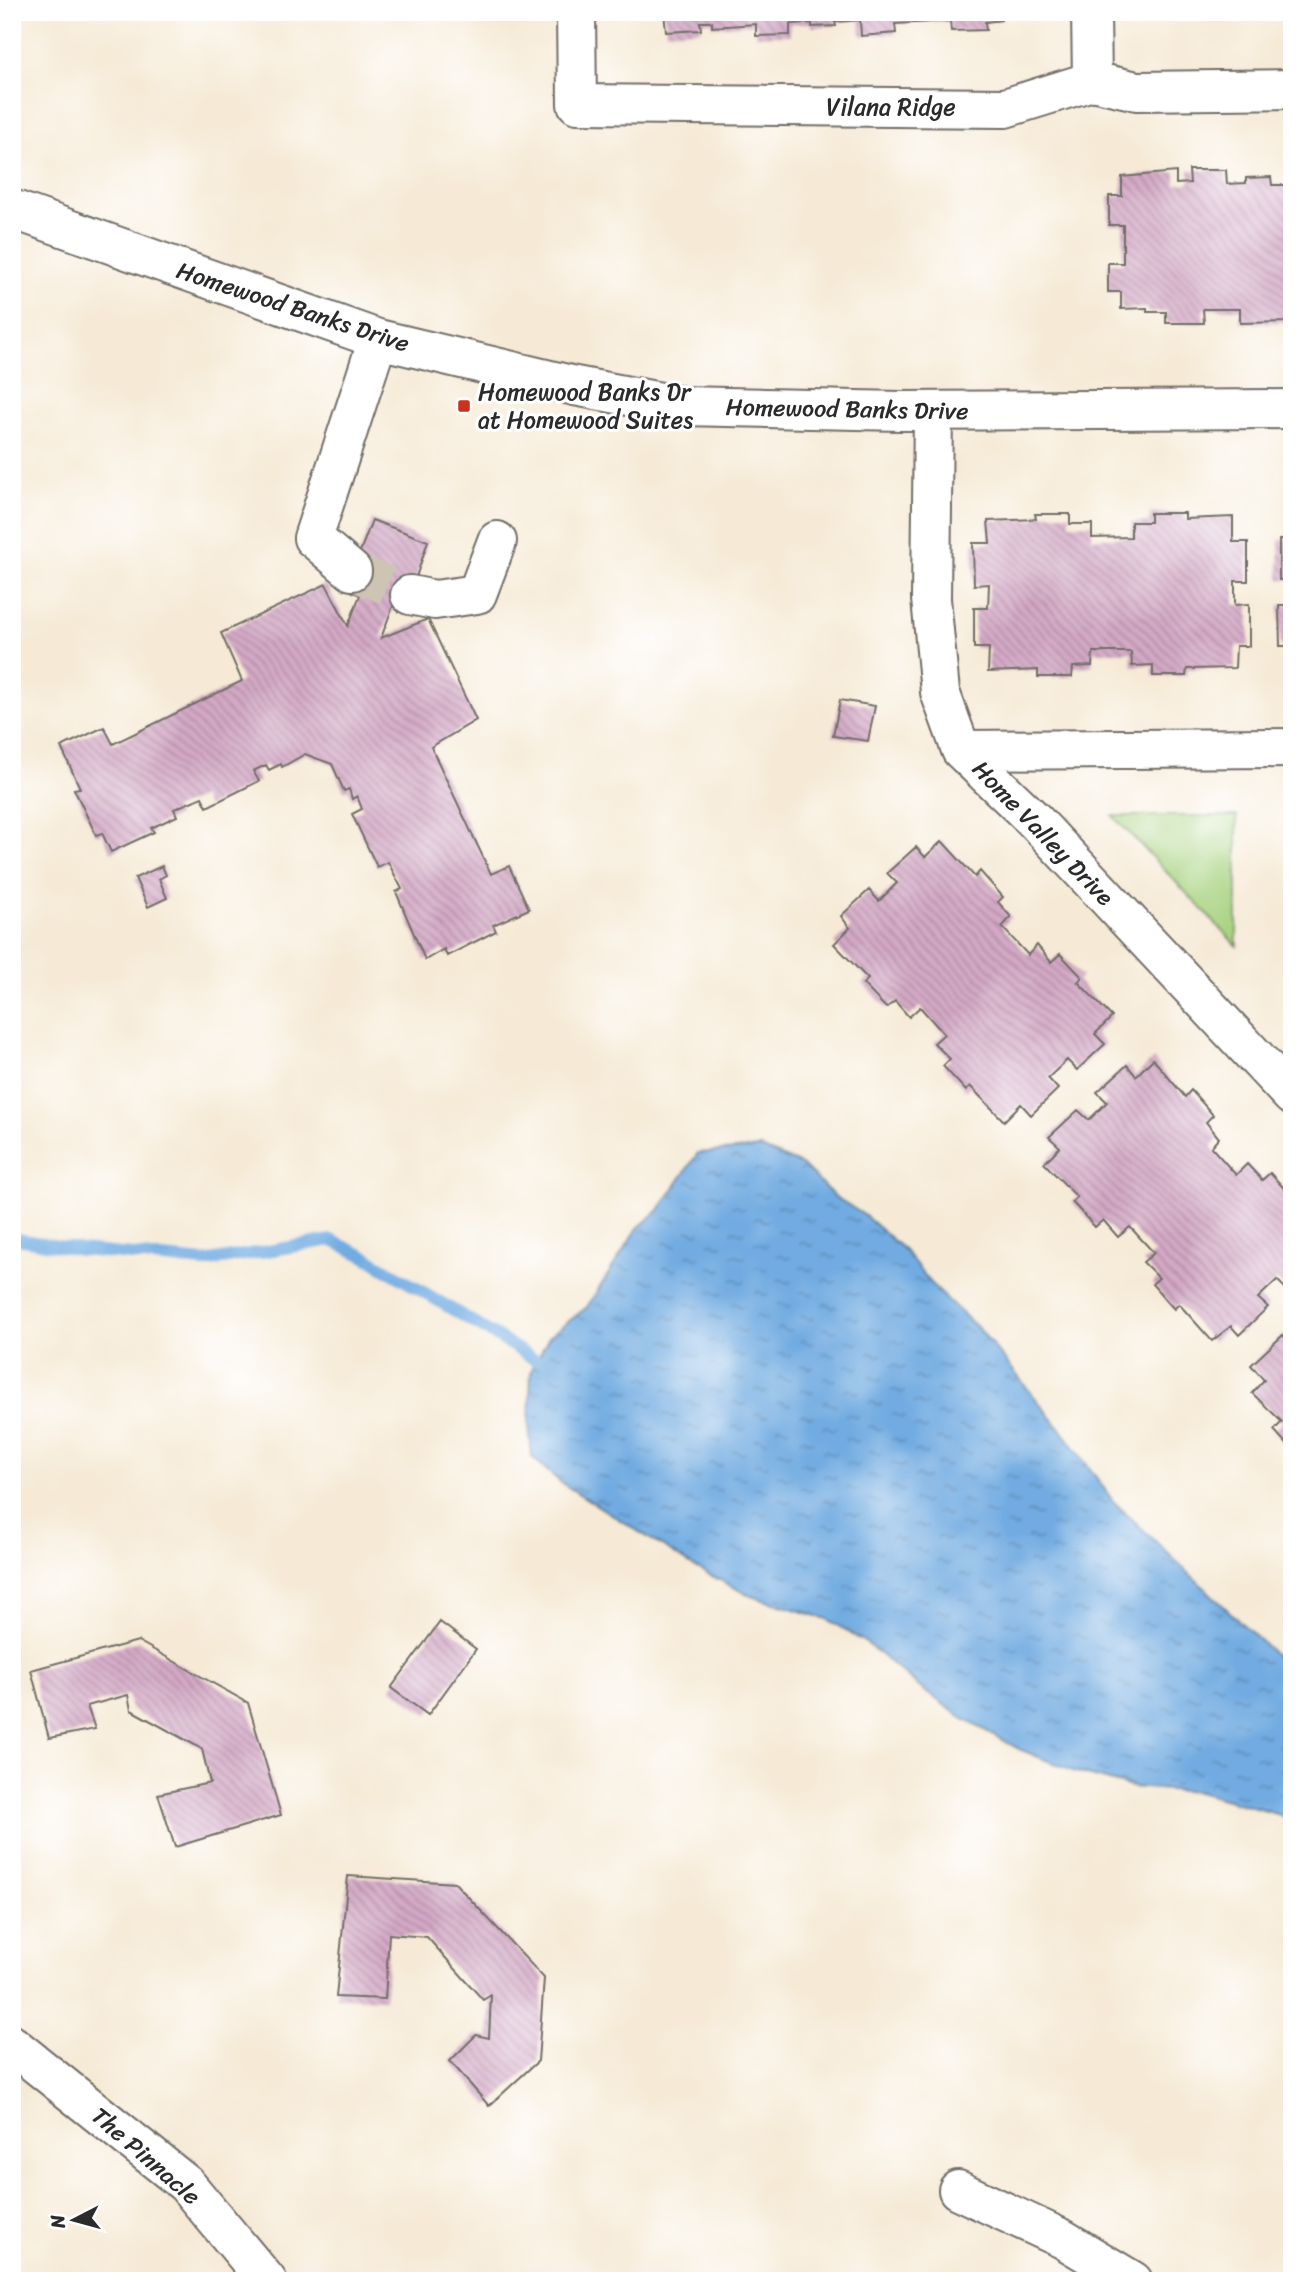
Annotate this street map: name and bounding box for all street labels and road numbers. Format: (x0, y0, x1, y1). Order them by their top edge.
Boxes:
street label: Vilana Ridge (826, 86, 956, 128)
street label: Homewood Banks Drive (171, 250, 415, 364)
street label: Homewood Banks Drive (725, 386, 969, 432)
street label: Home Valley Drive (962, 750, 1125, 917)
street label: The Pinnacle (82, 2096, 210, 2216)

